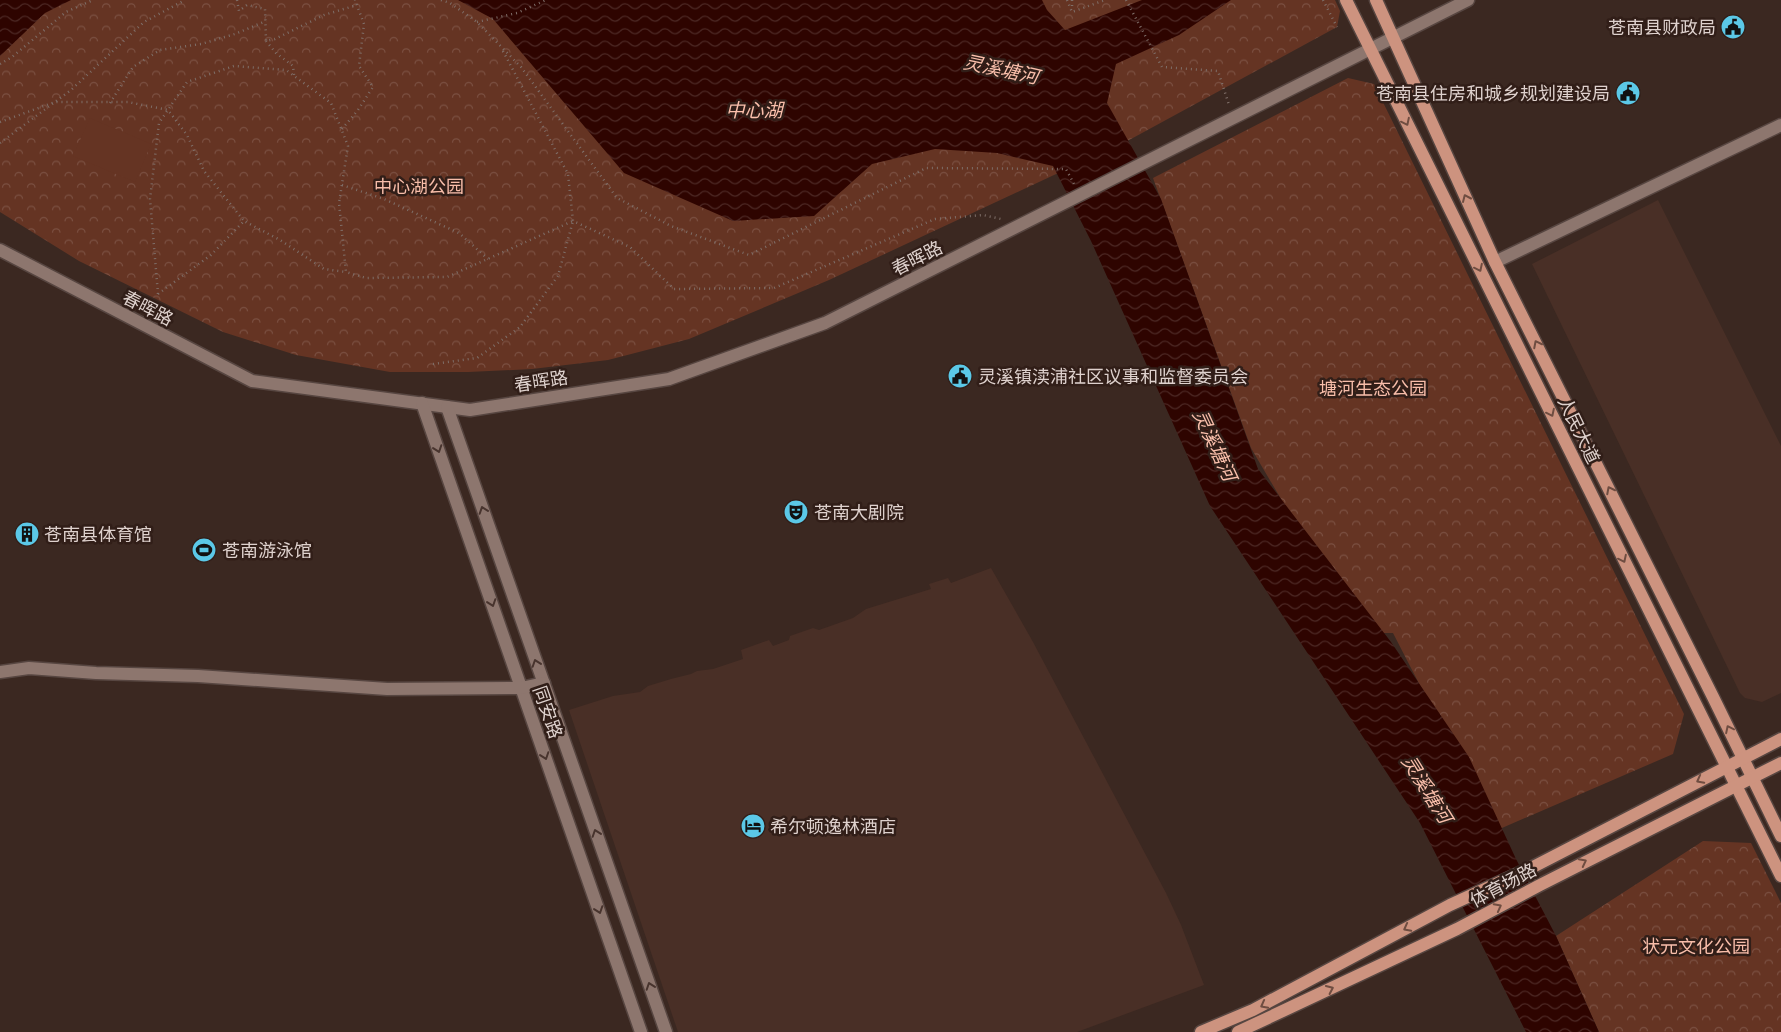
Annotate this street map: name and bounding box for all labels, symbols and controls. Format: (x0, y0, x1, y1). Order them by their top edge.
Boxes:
public building icon: 苍南县财政局 (1720, 14, 1746, 40)
place label: 苍南县财政局 (1608, 17, 1716, 38)
water label: 灵溪塘河 (962, 50, 1044, 88)
public building icon: 苍南县住房和城乡规划建设局 (1615, 80, 1641, 106)
place label: 苍南县住房和城乡规划建设局 (1376, 83, 1610, 104)
water label: 中心湖 (725, 99, 785, 121)
one-way arrow (1400, 117, 1410, 126)
park label: 中心湖公园 (374, 176, 464, 197)
one-way arrow (1462, 194, 1473, 203)
street label: 春晖路 (888, 236, 946, 280)
one-way arrow (1473, 263, 1483, 272)
street label: 春晖路 (119, 286, 177, 330)
one-way arrow (1533, 341, 1543, 350)
public building icon: 灵溪镇渎浦社区议事和监督委员会 (947, 363, 973, 389)
street label: 春晖路 (513, 366, 569, 396)
place label: 灵溪镇渎浦社区议事和监督委员会 (978, 366, 1248, 387)
park label: 塘河生态公园 (1319, 378, 1427, 399)
street label: 人民大道 (1554, 393, 1604, 467)
water label: 灵溪塘河 (1189, 406, 1243, 488)
one-way arrow (1545, 408, 1555, 417)
one-way arrow (432, 445, 442, 453)
one-way arrow (1605, 486, 1616, 495)
theatre icon: 苍南大剧院 (783, 499, 809, 525)
place label: 苍南大剧院 (814, 502, 904, 523)
one-way arrow (478, 506, 488, 514)
building icon: 苍南县体育馆 (14, 521, 40, 547)
place label: 苍南县体育馆 (44, 524, 152, 545)
sports icon: 苍南游泳馆 (191, 537, 217, 563)
place label: 苍南游泳馆 (222, 540, 312, 561)
one-way arrow (1617, 554, 1627, 563)
one-way arrow (486, 598, 496, 607)
one-way arrow (532, 659, 542, 668)
street label: 同安路 (529, 683, 567, 741)
one-way arrow (1725, 725, 1735, 734)
water label: 灵溪塘河 (1398, 751, 1459, 830)
one-way arrow (539, 752, 549, 760)
one-way arrow (1696, 774, 1705, 784)
hotel icon: 希尔顿逸林酒店 (740, 813, 766, 839)
place label: 希尔顿逸林酒店 (770, 816, 896, 837)
one-way arrow (592, 829, 602, 837)
one-way arrow (1578, 858, 1587, 868)
street label: 体育场路 (1466, 859, 1540, 911)
one-way arrow (1493, 903, 1502, 913)
one-way arrow (593, 905, 603, 913)
one-way arrow (1403, 922, 1412, 932)
park label: 状元文化公园 (1642, 936, 1750, 957)
one-way arrow (646, 982, 656, 991)
one-way arrow (1325, 985, 1334, 996)
one-way arrow (1260, 999, 1269, 1009)

